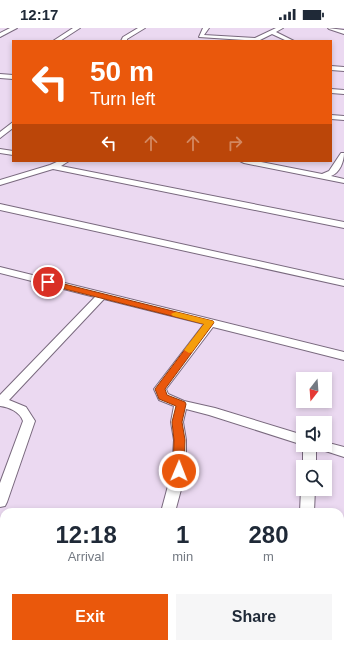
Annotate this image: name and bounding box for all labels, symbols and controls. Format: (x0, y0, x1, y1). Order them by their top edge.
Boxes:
text: 12:17 (20, 6, 58, 23)
icon: left (24, 56, 76, 108)
text: 50 m (90, 56, 154, 87)
text: Turn left (90, 89, 155, 109)
icon: left (98, 132, 120, 154)
icon: ahead (140, 132, 162, 154)
icon: ahead (182, 132, 204, 154)
icon: right (224, 132, 246, 154)
pin (31, 265, 65, 299)
icon: arrive (37, 271, 59, 293)
north arrow (296, 372, 332, 408)
map controls (296, 372, 332, 496)
button: sound (296, 416, 332, 452)
position arrow (158, 450, 200, 492)
button: search (296, 460, 332, 496)
text: 12:18 (55, 521, 117, 548)
text: 1 (176, 521, 189, 548)
text: 280 (249, 521, 289, 548)
text: Arrival (68, 549, 105, 564)
text: min (172, 549, 193, 564)
text: m (263, 549, 274, 564)
button: Exit (12, 594, 168, 640)
button: Share (176, 594, 332, 640)

